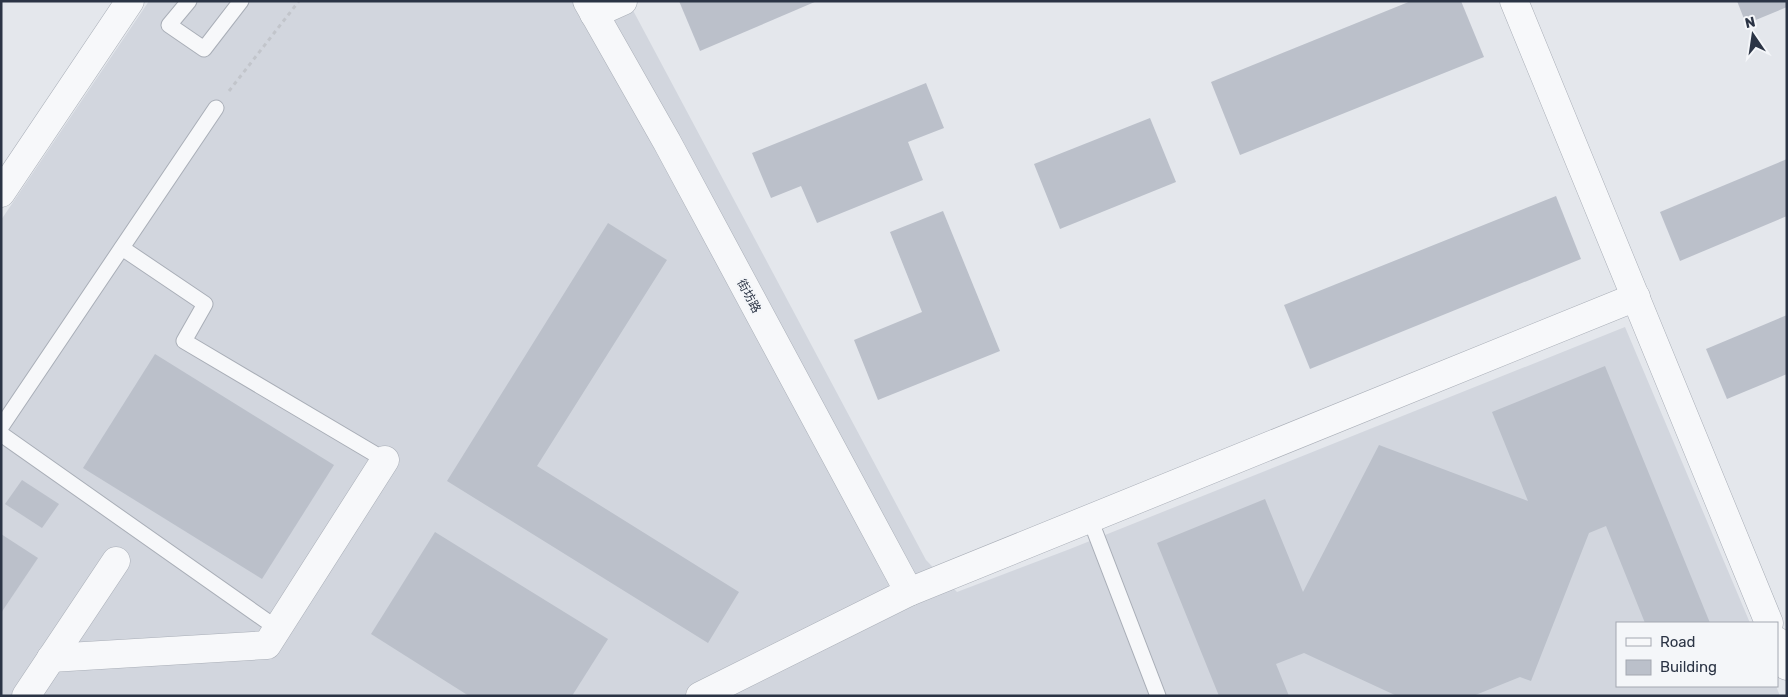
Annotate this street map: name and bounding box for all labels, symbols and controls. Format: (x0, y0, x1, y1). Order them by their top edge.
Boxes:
north arrow (1728, 10, 1778, 60)
text: N (1743, 13, 1757, 32)
street label: 街坊路 (734, 277, 764, 315)
legend (1616, 622, 1778, 687)
text: Road (1660, 633, 1696, 651)
text: Building (1660, 658, 1717, 676)

